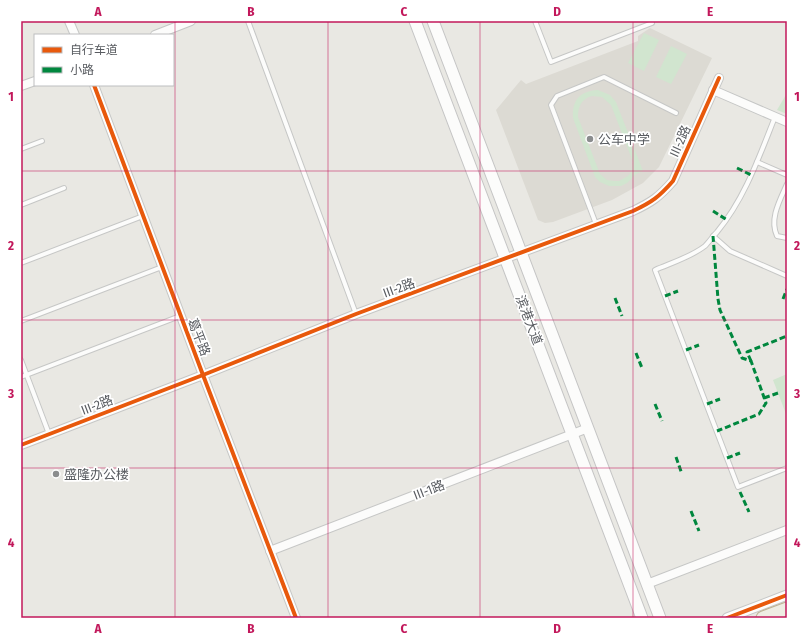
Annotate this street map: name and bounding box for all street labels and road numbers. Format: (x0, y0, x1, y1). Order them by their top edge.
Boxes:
street label: III-2路 (666, 123, 694, 159)
street label: III-2路 (381, 275, 417, 301)
street label: 滨港大道 (513, 293, 545, 347)
street label: 葛平路 (185, 316, 213, 358)
street label: III-2路 (79, 392, 115, 418)
street label: III-1路 (411, 477, 447, 503)

